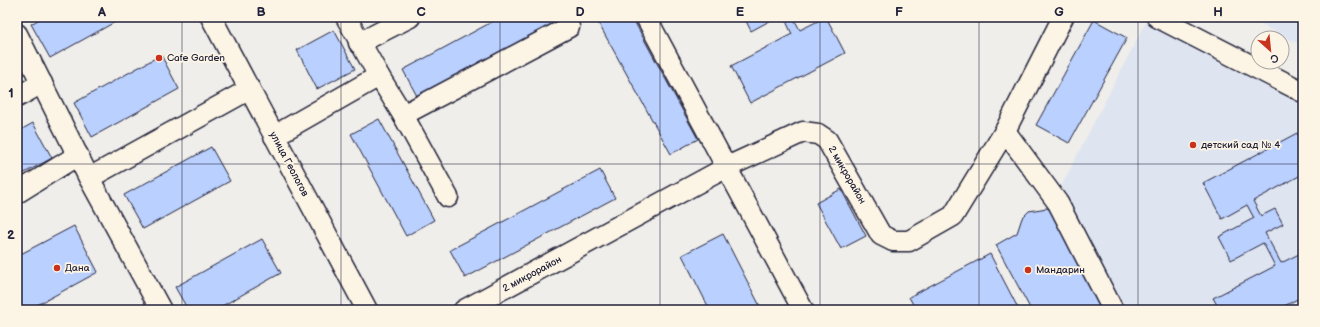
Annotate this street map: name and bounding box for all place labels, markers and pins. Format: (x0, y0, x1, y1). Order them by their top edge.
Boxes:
place label: Cafe Garden (167, 52, 225, 64)
marker: Cafe Garden (154, 53, 164, 63)
place label: детский сад № 4 (1201, 139, 1280, 151)
marker: детский сад № 4 (1188, 140, 1198, 150)
place label: Дана (65, 262, 90, 274)
marker: Дана (52, 263, 62, 273)
place label: Мандарин (1036, 264, 1085, 276)
marker: Мандарин (1023, 265, 1033, 275)

